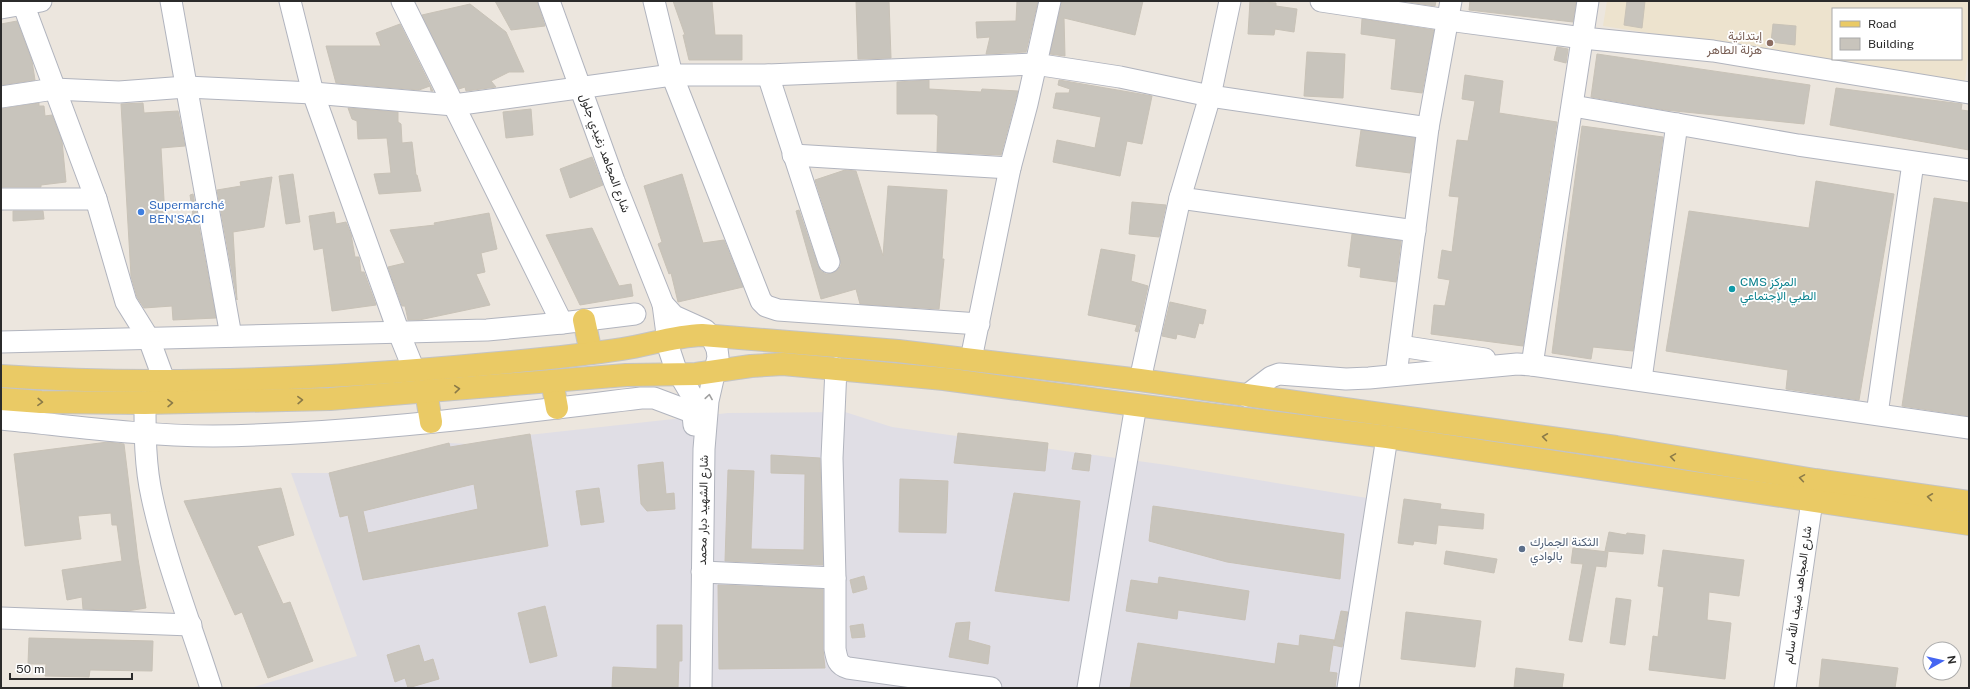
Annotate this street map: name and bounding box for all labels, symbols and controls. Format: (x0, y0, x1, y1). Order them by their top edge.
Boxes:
legend (1832, 8, 1962, 60)
text: Road (1868, 17, 1896, 31)
place label: إبتدائية هزلة الطاهر (1706, 29, 1762, 58)
text: Building (1868, 37, 1914, 51)
marker: إبتدائية هزلة الطاهر (1765, 38, 1775, 48)
street label: شارع المجاهد زغيدي جلول (574, 92, 633, 215)
place label: Supermarché BEN'SACI (149, 198, 225, 226)
marker: Supermarché BEN'SACI (136, 207, 146, 217)
place label: CMS المركز الطبي الإجتماعي (1740, 275, 1816, 306)
marker: CMS المركز الطبي الإجتماعي (1727, 284, 1737, 294)
one-way arrow (454, 384, 460, 393)
one-way arrow (704, 394, 713, 400)
one-way arrow (297, 396, 303, 404)
one-way arrow (37, 397, 43, 406)
one-way arrow (167, 399, 173, 407)
one-way arrow (1542, 433, 1548, 442)
one-way arrow (1670, 453, 1677, 461)
street label: شارع الشهيد دبار محمد (695, 455, 713, 565)
one-way arrow (1799, 474, 1805, 483)
one-way arrow (1927, 492, 1933, 501)
street label: شارع المجاهد ضيف الله سالم (1781, 525, 1817, 665)
place label: الثكنة الجمارك بالوادي (1530, 535, 1598, 566)
marker: الثكنة الجمارك بالوادي (1517, 544, 1527, 554)
north arrow (1922, 641, 1962, 681)
scale bar (10, 655, 132, 681)
text: N (1945, 655, 1958, 665)
text: 50 m (16, 662, 44, 676)

